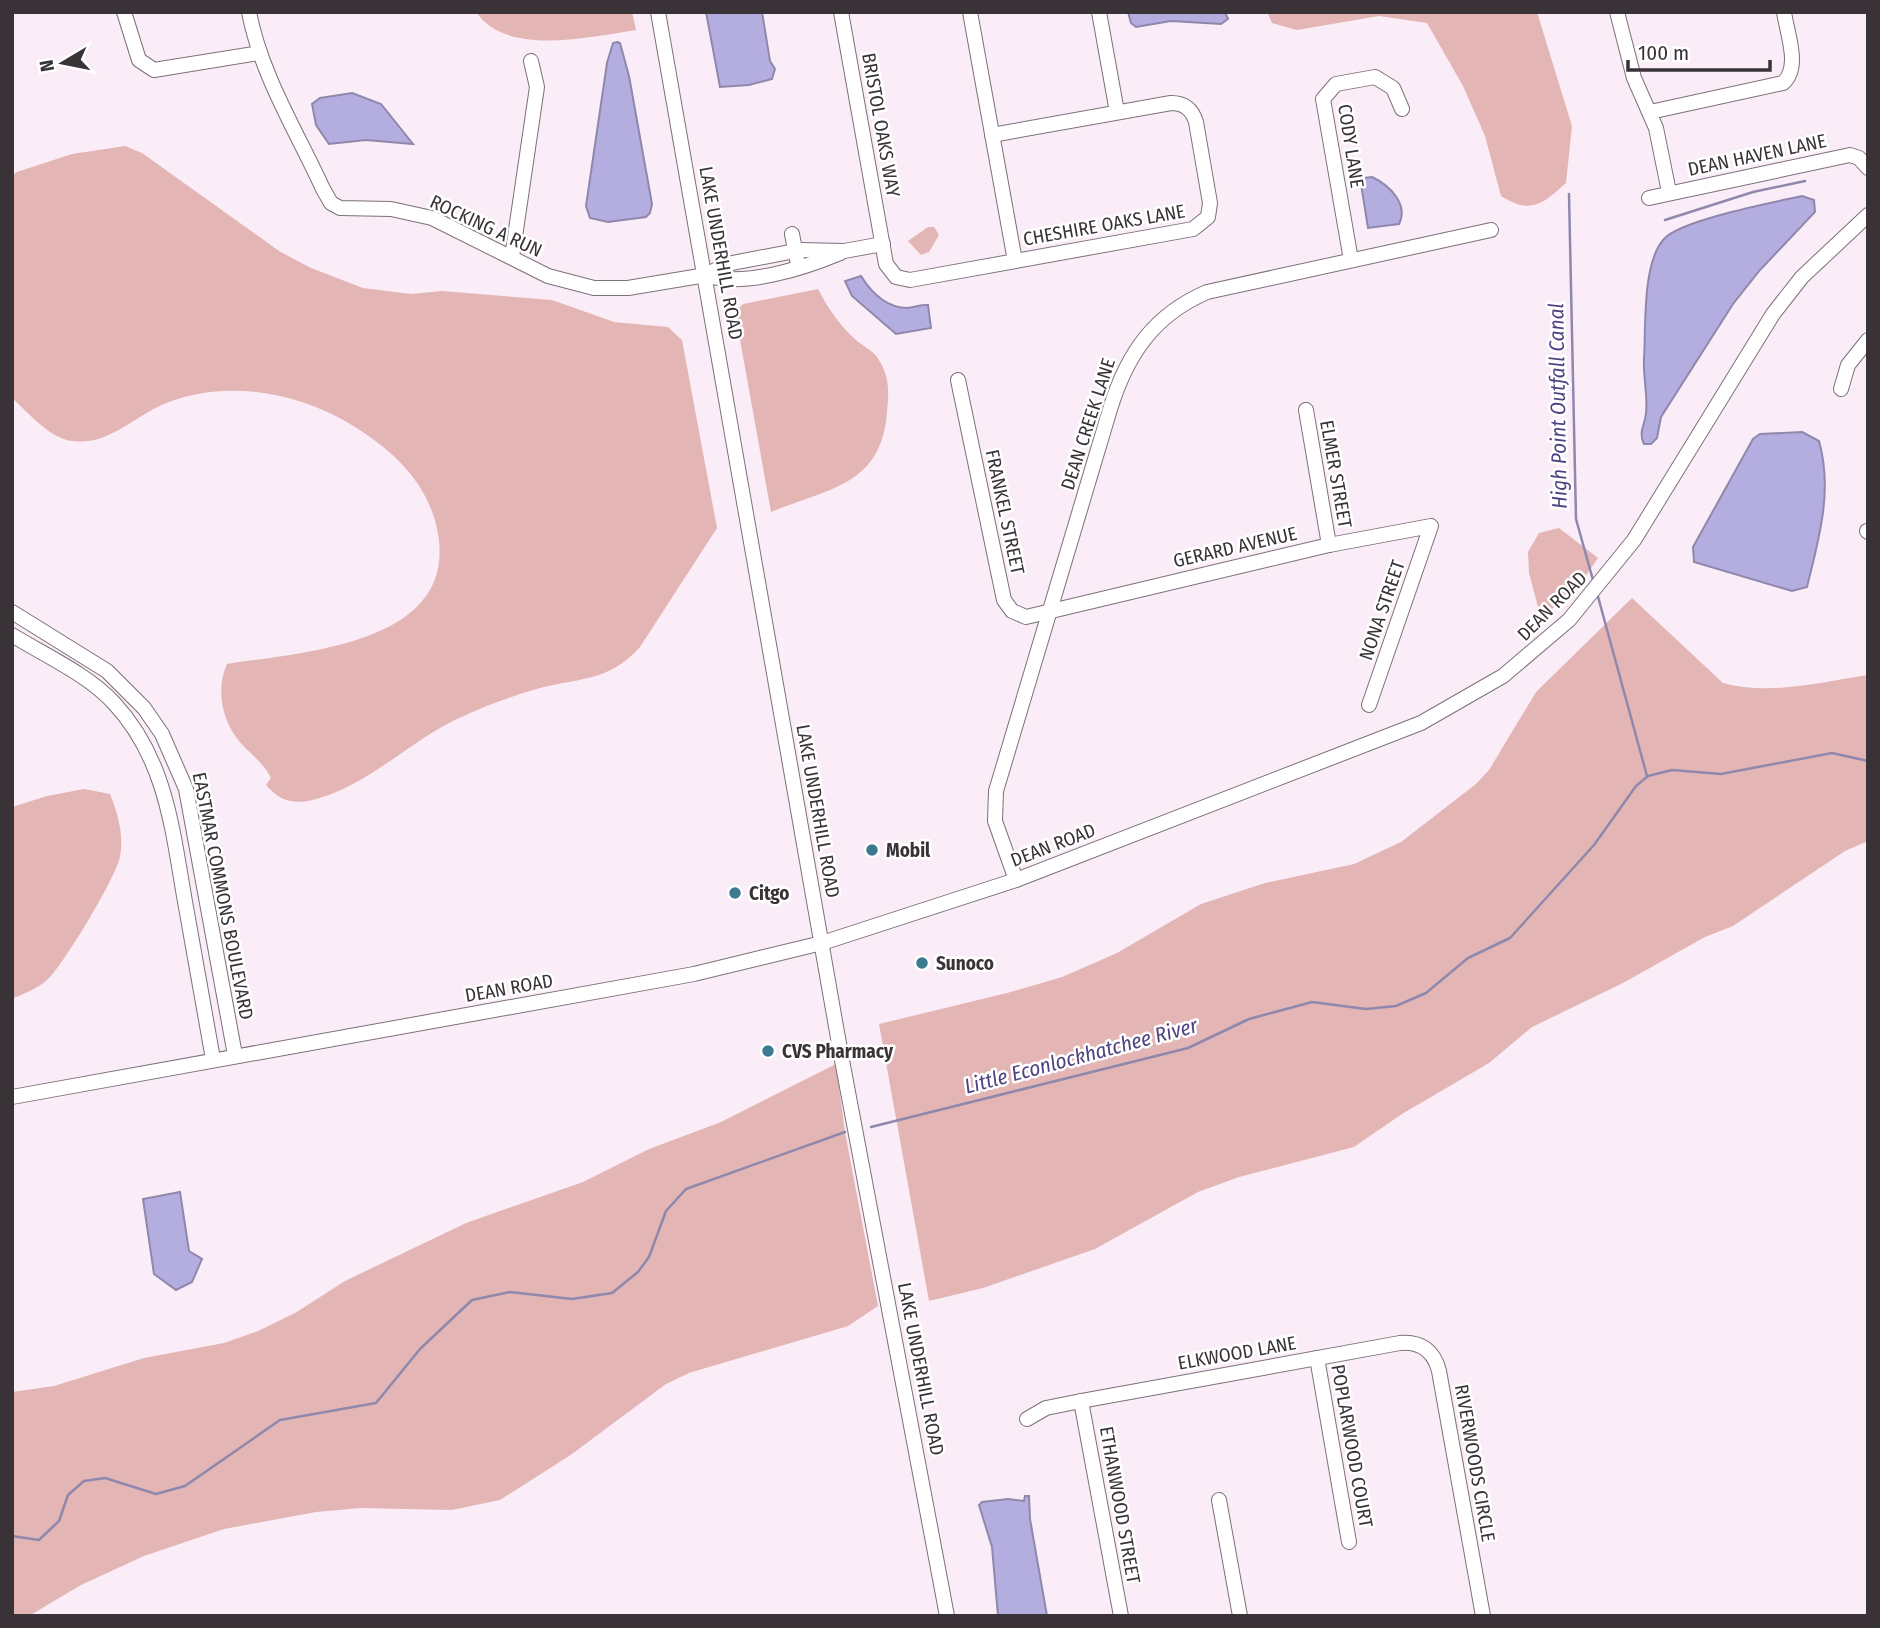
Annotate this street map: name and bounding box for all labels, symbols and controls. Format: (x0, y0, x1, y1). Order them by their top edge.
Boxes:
north arrow (28, 28, 98, 98)
scale bar (1628, 28, 1770, 72)
text: 100 m (1638, 40, 1689, 66)
street label: BRISTOL OAKS WAY (857, 51, 905, 199)
text: N (34, 58, 59, 73)
street label: CODY LANE (1333, 103, 1369, 190)
street label: DEAN HAVEN LANE (1686, 129, 1828, 181)
street label: LAKE UNDERHILL ROAD (694, 165, 748, 341)
street label: ROCKING A RUN (426, 190, 546, 262)
street label: CHESHIRE OAKS LANE (1021, 199, 1187, 251)
water label: High Point Outfall Canal (1543, 303, 1573, 509)
street label: DEAN CREEK LANE (1056, 355, 1120, 493)
street label: ELMER STREET (1315, 418, 1357, 530)
street label: FRANKEL STREET (981, 448, 1029, 577)
street label: GERARD AVENUE (1171, 522, 1299, 572)
street label: NONA STREET (1354, 557, 1410, 663)
street label: DEAN ROAD (1512, 566, 1592, 646)
street label: LAKE UNDERHILL ROAD (791, 723, 845, 899)
street label: EASTMAR COMMONS BOULEVARD (188, 770, 258, 1022)
street label: DEAN ROAD (1007, 818, 1099, 872)
place label: Mobil (886, 839, 931, 862)
marker: Mobil (864, 842, 880, 858)
place label: Citgo (749, 882, 789, 905)
marker: Citgo (727, 885, 743, 901)
place label: Sunoco (936, 952, 994, 975)
marker: Sunoco (914, 955, 930, 971)
street label: DEAN ROAD (463, 969, 555, 1007)
water label: Little Econlockhatchee River (962, 1012, 1201, 1100)
place label: CVS Pharmacy (782, 1040, 894, 1063)
marker: CVS Pharmacy (760, 1043, 776, 1059)
street label: LAKE UNDERHILL ROAD (893, 1281, 949, 1457)
street label: ELKWOOD LANE (1176, 1331, 1298, 1375)
street label: POPLARWOOD COURT (1326, 1363, 1378, 1530)
street label: RIVERWOODS CIRCLE (1450, 1383, 1500, 1543)
street label: ETHANWOOD STREET (1095, 1425, 1145, 1586)

